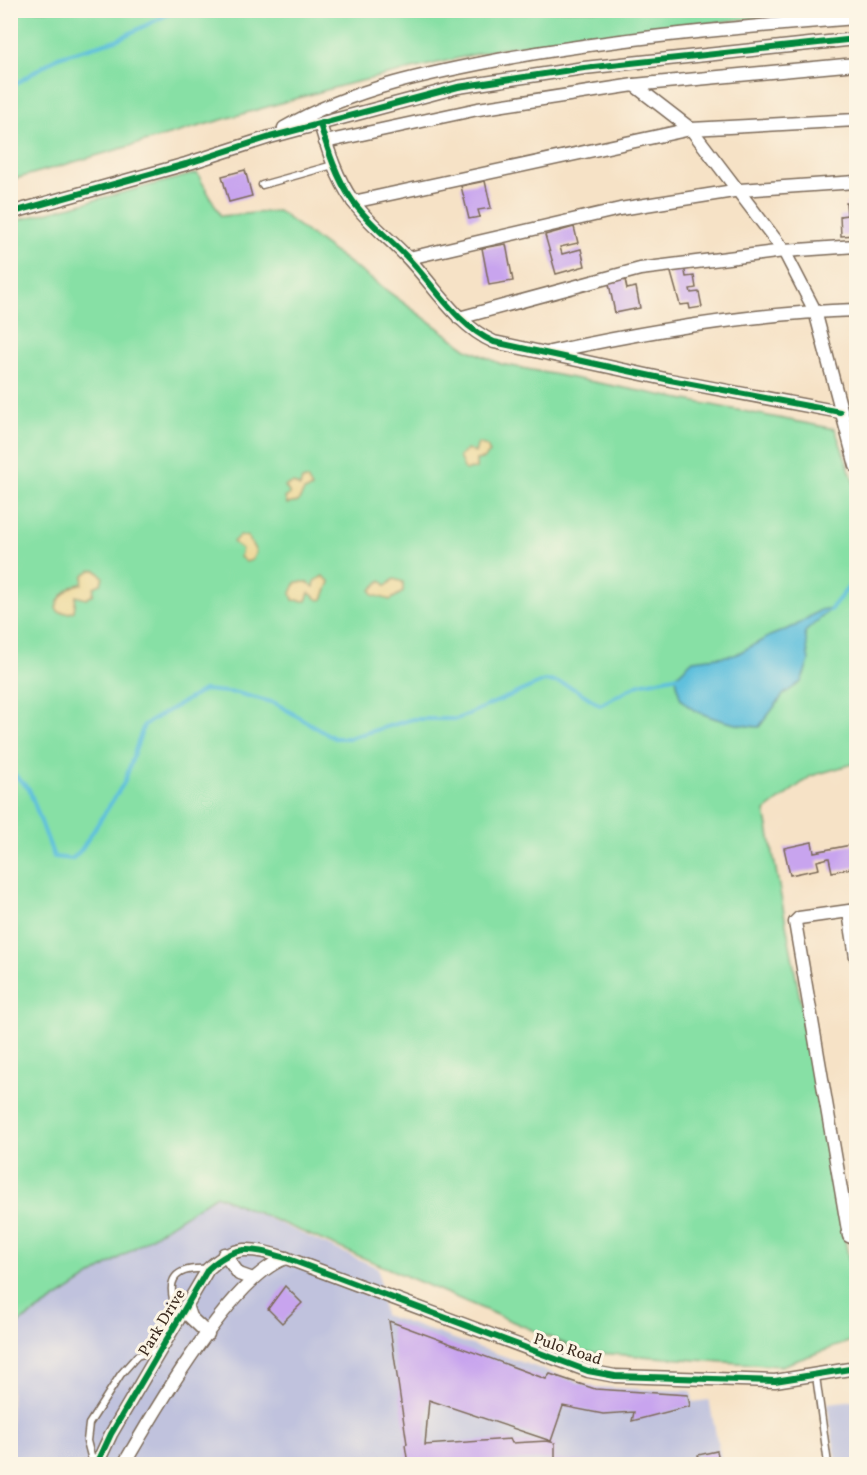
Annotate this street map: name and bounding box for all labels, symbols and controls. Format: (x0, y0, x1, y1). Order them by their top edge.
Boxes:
street label: Park Drive (134, 1285, 191, 1361)
street label: Pulo Road (530, 1328, 605, 1371)

